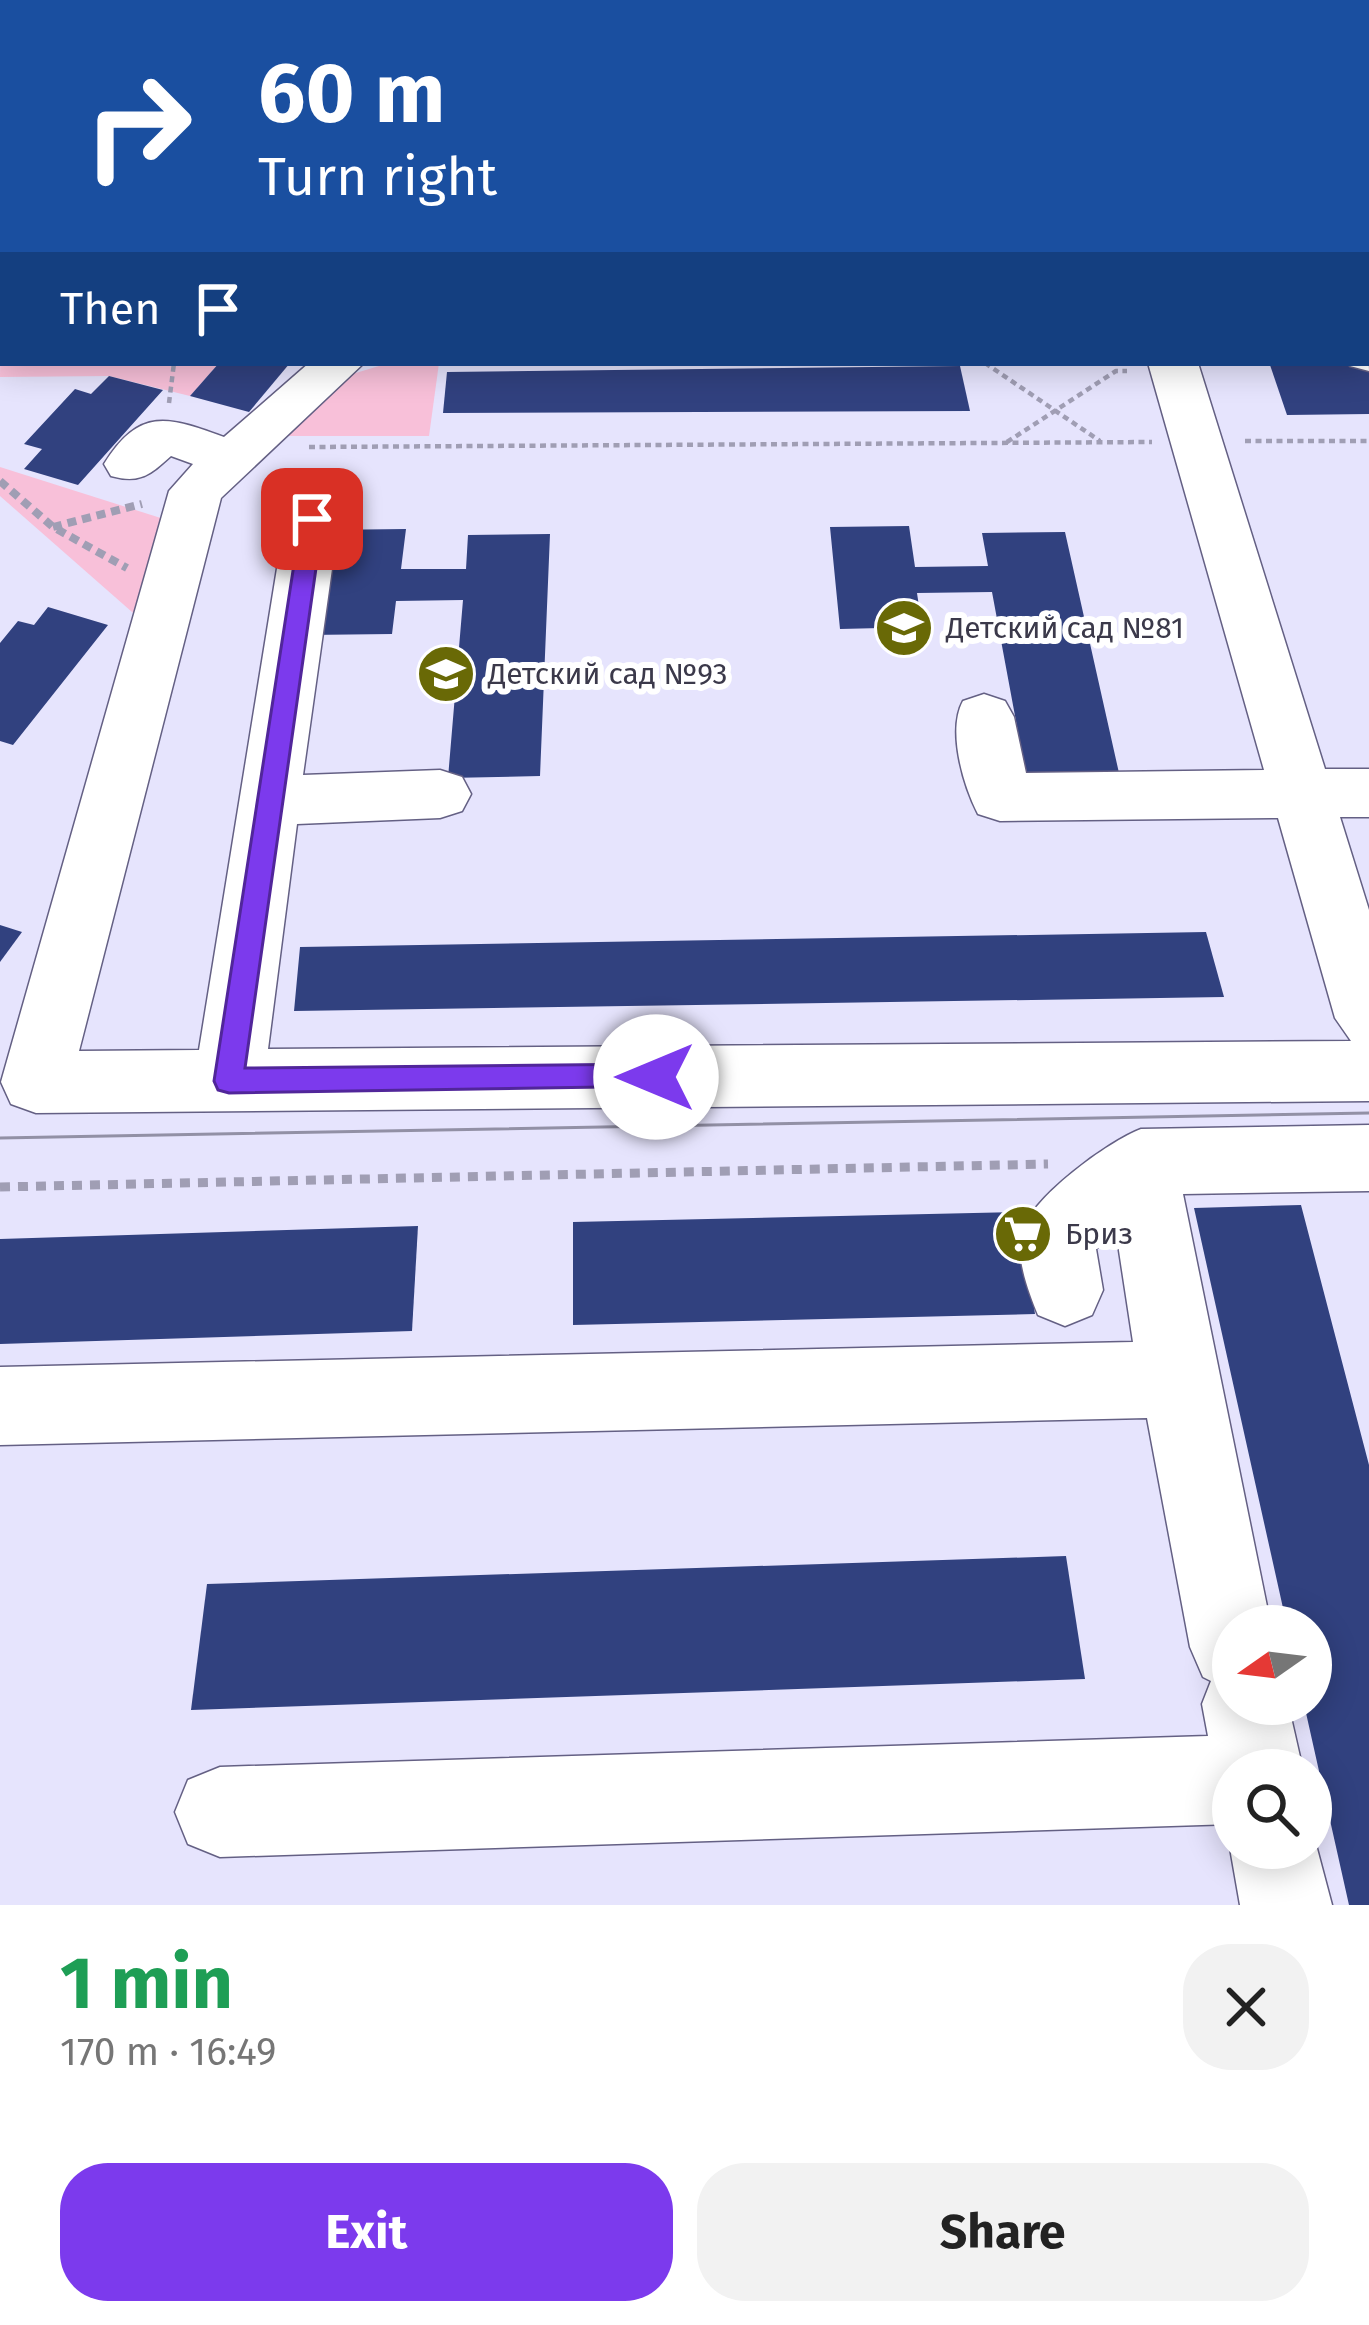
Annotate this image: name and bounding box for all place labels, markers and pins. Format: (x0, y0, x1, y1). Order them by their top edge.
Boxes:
pin (261, 468, 363, 570)
school or university icon: Детский сад №81 (873, 597, 935, 659)
place label: Детский сад №81 (945, 610, 1184, 646)
school or university icon: Детский сад №93 (415, 643, 477, 705)
place label: Детский сад №93 (487, 656, 727, 692)
supermarket icon: Бриз (992, 1203, 1054, 1265)
place label: Бриз (1065, 1216, 1133, 1252)

